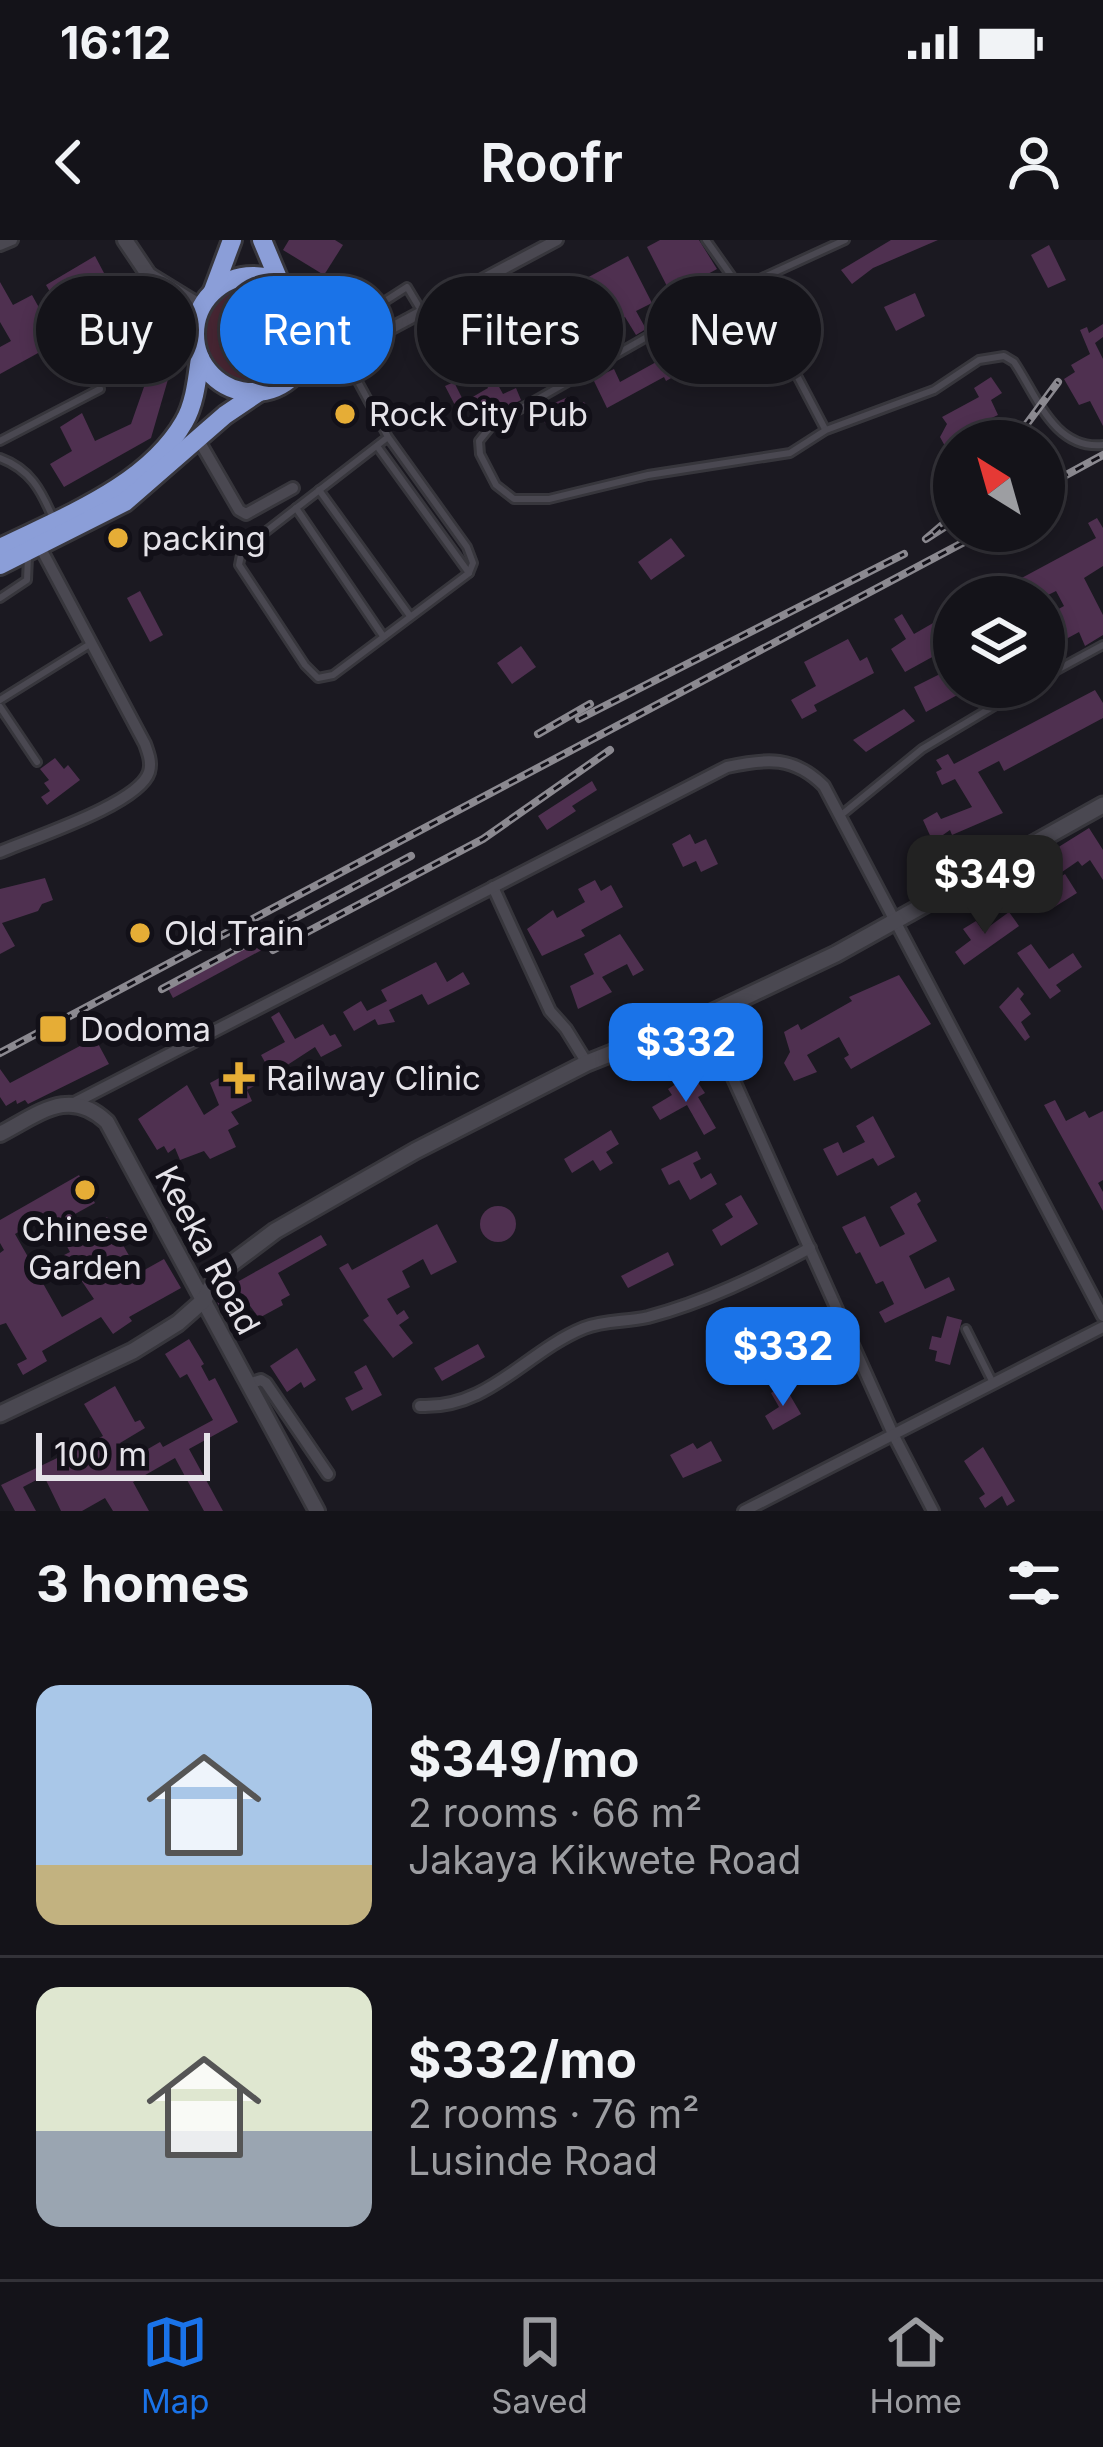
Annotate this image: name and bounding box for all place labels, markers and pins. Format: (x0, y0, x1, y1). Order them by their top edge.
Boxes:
place label: Rock City Pub (369, 394, 588, 434)
marker: Rock City Pub (332, 401, 358, 427)
place label: packing (142, 518, 266, 558)
marker: packing (105, 525, 131, 551)
pin: $349 (914, 835, 1056, 937)
place label: Old Train (164, 913, 305, 953)
marker: Old Train (127, 920, 153, 946)
pin: $332 (615, 1003, 757, 1105)
place label: Dodoma (80, 1009, 211, 1049)
marker: Dodoma (37, 1013, 69, 1045)
place label: Railway Clinic (266, 1058, 481, 1098)
marker: Railway Clinic (223, 1062, 255, 1094)
marker: Chinese Garden (72, 1177, 98, 1203)
place label: Chinese Garden (21, 1209, 149, 1287)
pin: $332 (712, 1307, 854, 1409)

